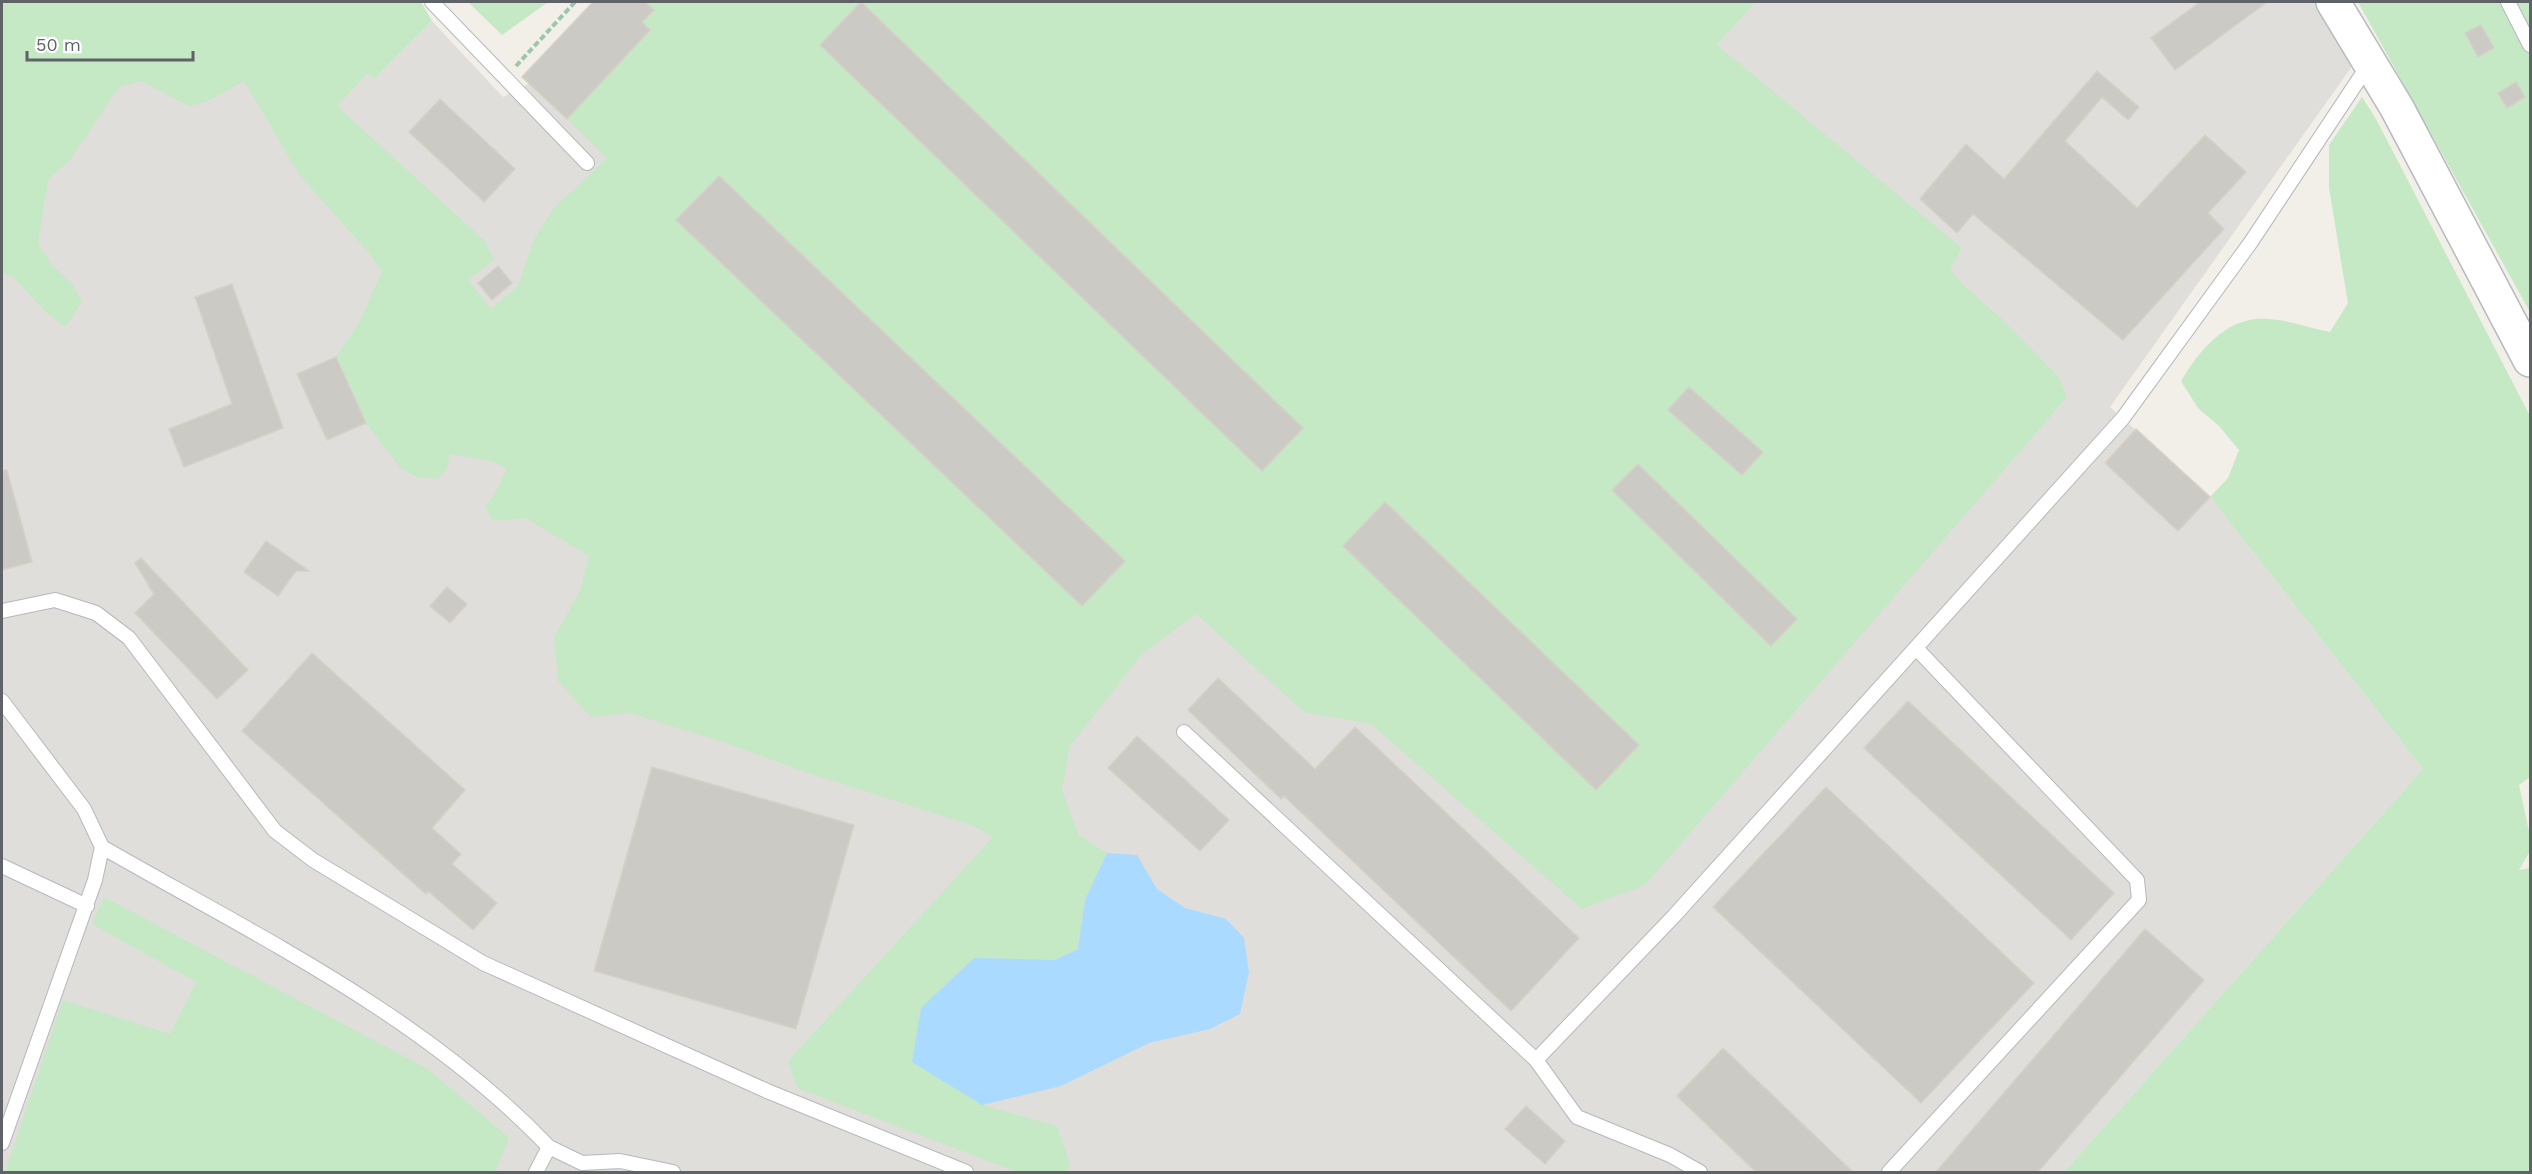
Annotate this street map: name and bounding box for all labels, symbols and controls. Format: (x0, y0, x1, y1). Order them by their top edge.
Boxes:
scale bar (27, 24, 194, 62)
text: 50 m (36, 34, 81, 55)

